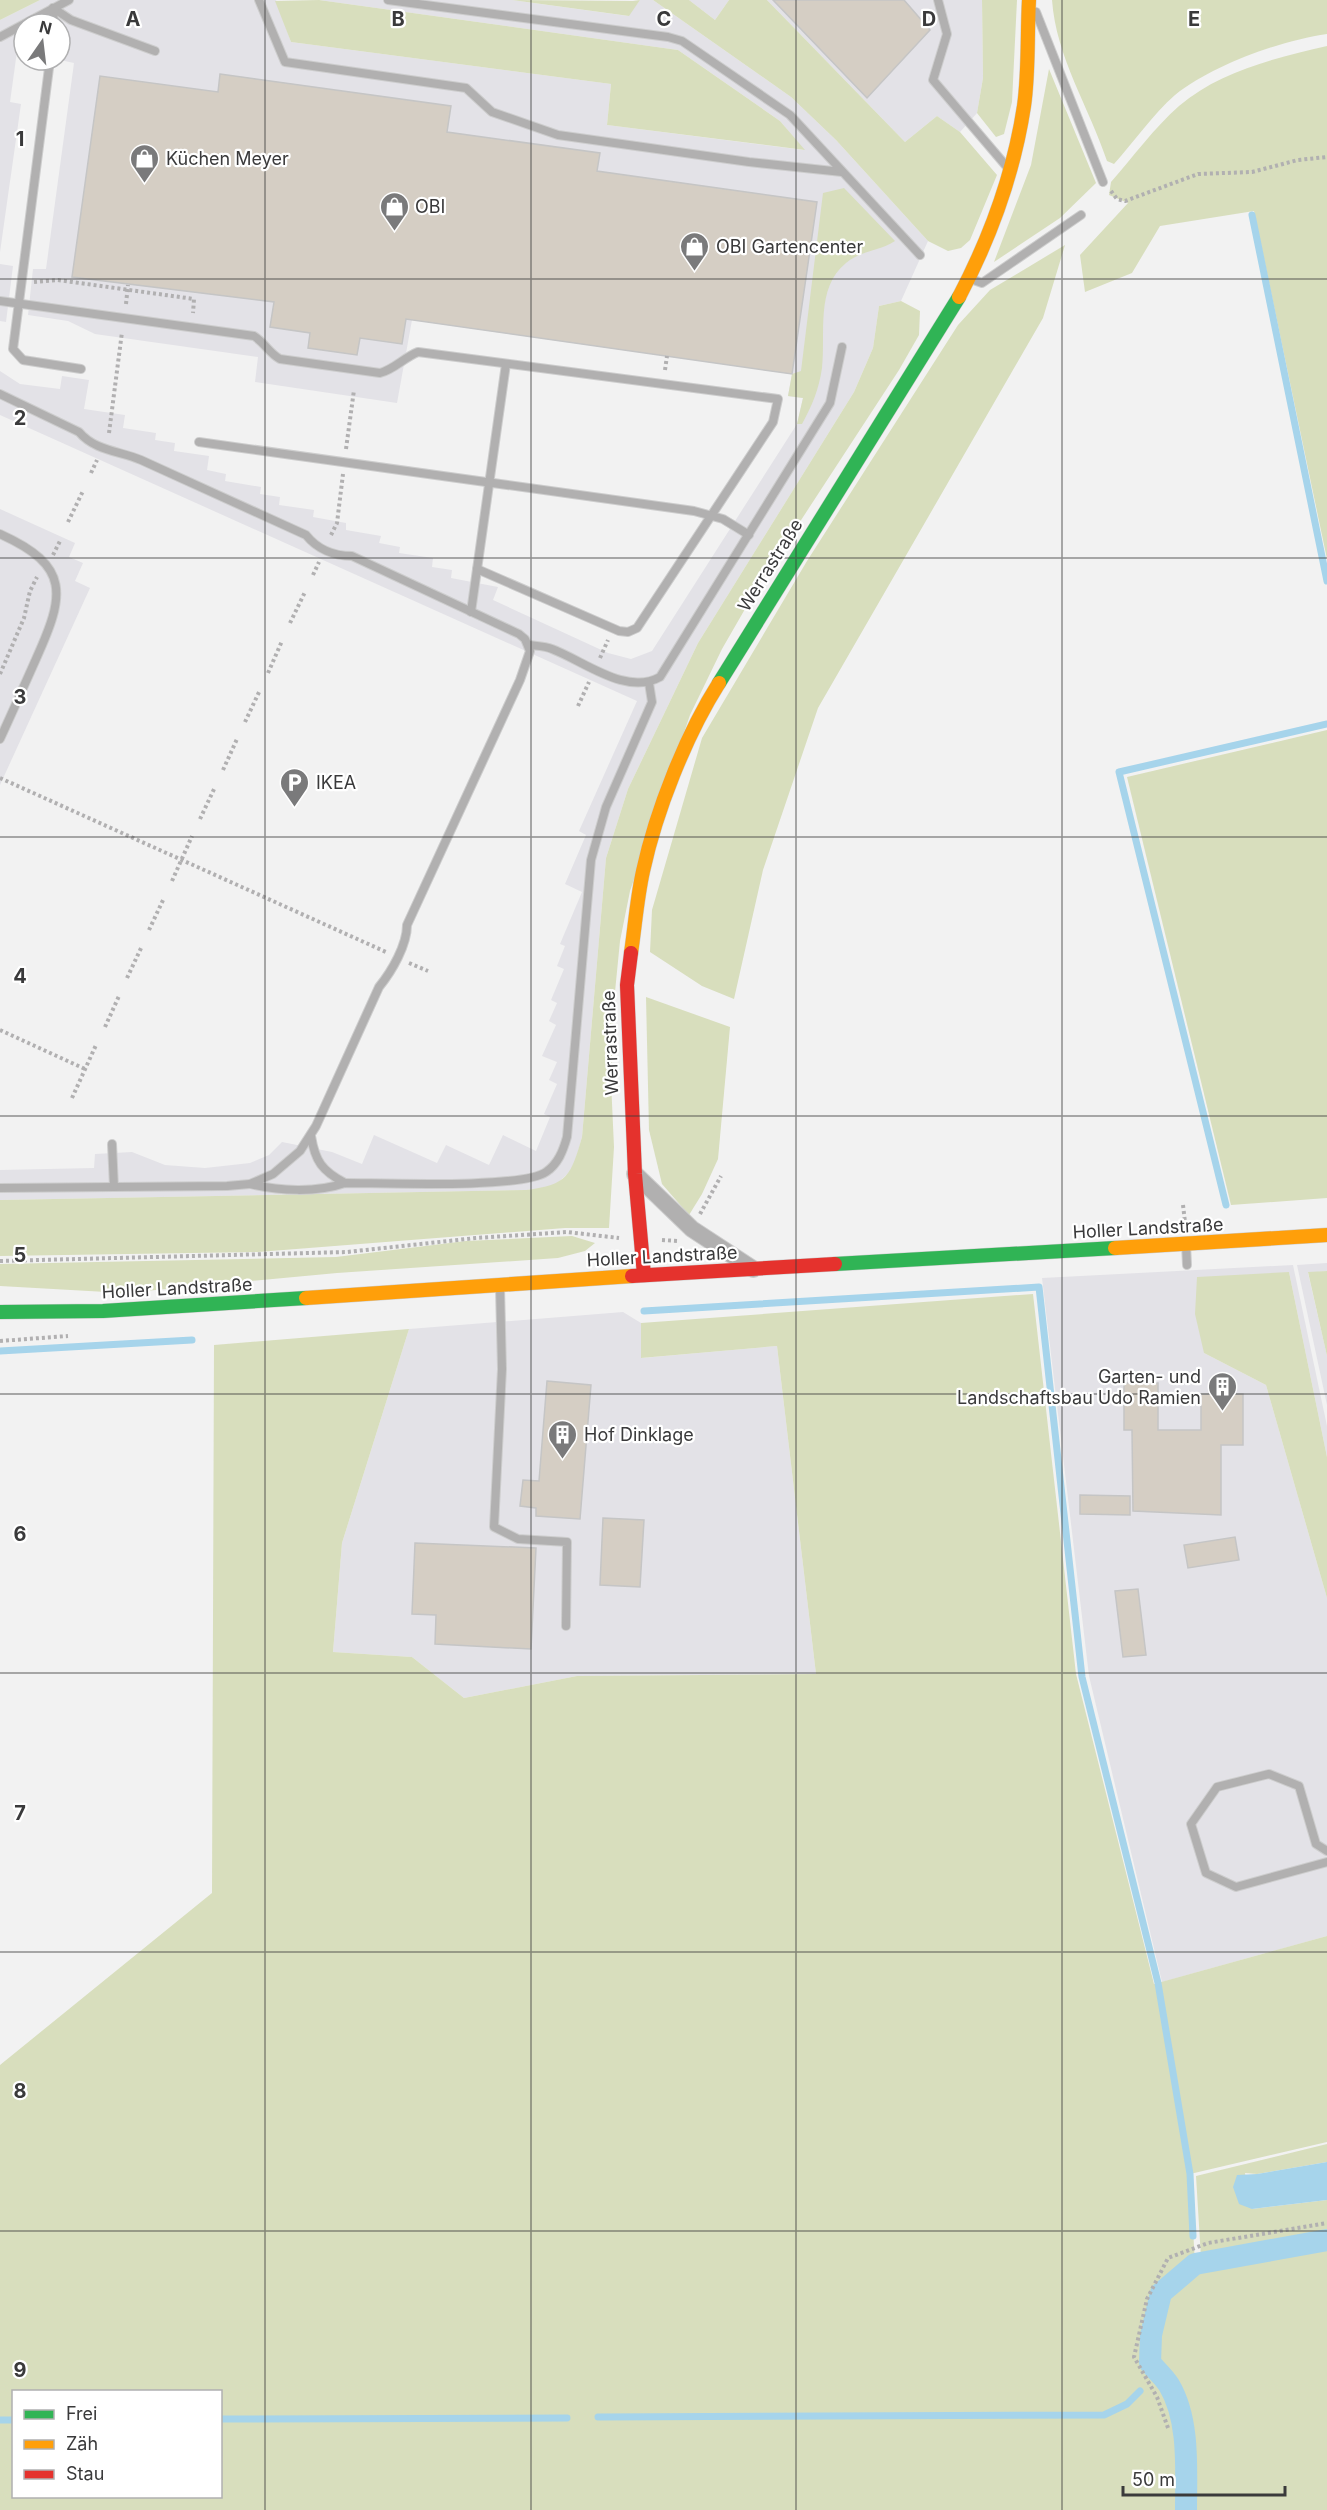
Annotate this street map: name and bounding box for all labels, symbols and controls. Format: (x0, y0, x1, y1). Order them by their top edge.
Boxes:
text: A (126, 7, 141, 31)
text: B (391, 7, 405, 31)
text: C (657, 7, 671, 31)
text: D (922, 7, 936, 31)
text: E (1188, 7, 1200, 31)
north arrow (12, 12, 72, 72)
text: N (37, 16, 54, 39)
text: 1 (16, 127, 24, 151)
shop icon: Küchen Meyer (129, 142, 161, 184)
place label: Küchen Meyer (166, 148, 289, 169)
shop icon: OBI (378, 190, 410, 232)
place label: OBI (415, 196, 445, 217)
shop icon: OBI Gartencenter (679, 230, 711, 272)
place label: OBI Gartencenter (716, 236, 863, 257)
text: 2 (14, 406, 26, 430)
street label: Werrastraße (733, 515, 807, 615)
text: 3 (14, 685, 26, 709)
parking icon: IKEA (279, 766, 311, 808)
place label: IKEA (316, 772, 356, 793)
text: 4 (13, 964, 27, 988)
street label: Werrastraße (598, 990, 622, 1096)
street label: Holler Landstraße (1072, 1214, 1224, 1242)
street label: Holler Landstraße (586, 1242, 738, 1270)
text: 5 (14, 1243, 26, 1267)
street label: Holler Landstraße (101, 1274, 253, 1302)
place label: Garten- und Landschaftsbau Udo Ramien (957, 1366, 1201, 1408)
building icon: Garten- und Landschaftsbau Udo Ramien (1206, 1370, 1238, 1412)
building icon: Hof Dinklage (547, 1418, 579, 1460)
place label: Hof Dinklage (584, 1424, 694, 1445)
text: 6 (14, 1522, 27, 1546)
text: 7 (14, 1801, 26, 1825)
text: 8 (13, 2079, 27, 2103)
text: 9 (14, 2358, 27, 2382)
legend (12, 2390, 222, 2498)
text: Frei (66, 2403, 97, 2424)
text: Zäh (66, 2433, 98, 2454)
scale bar (1123, 2459, 1285, 2497)
text: Stau (66, 2463, 104, 2484)
text: 50 m (1132, 2469, 1175, 2490)

